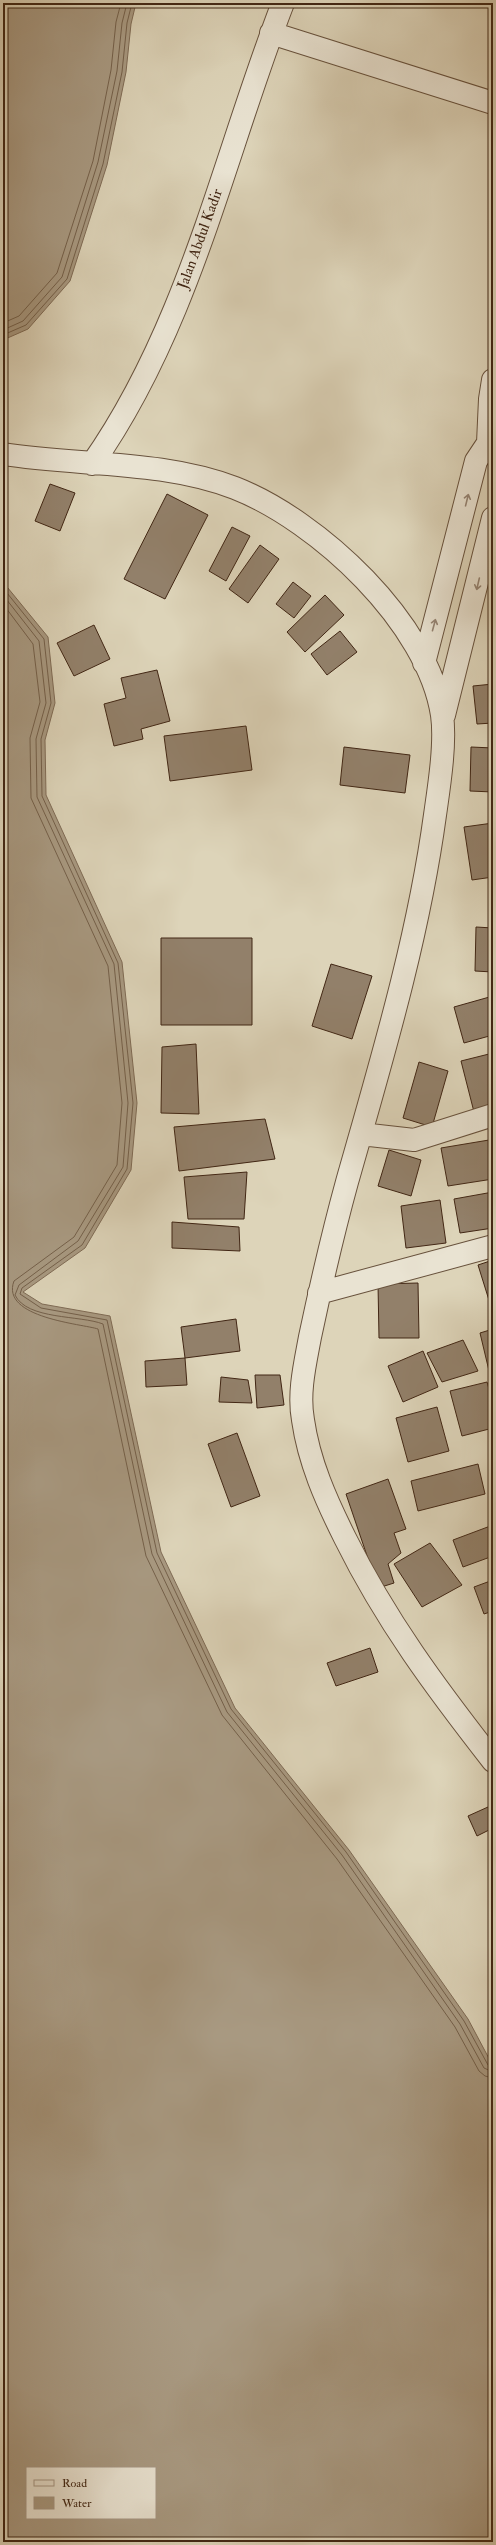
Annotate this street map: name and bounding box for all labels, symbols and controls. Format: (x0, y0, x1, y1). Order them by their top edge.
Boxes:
street label: Jalan Abdul Kadir (173, 186, 228, 293)
one-way arrow (463, 493, 471, 506)
one-way arrow (473, 577, 481, 590)
one-way arrow (431, 619, 438, 632)
legend (26, 2467, 156, 2519)
text: Road (62, 2476, 87, 2491)
text: Water (61, 2496, 92, 2511)

